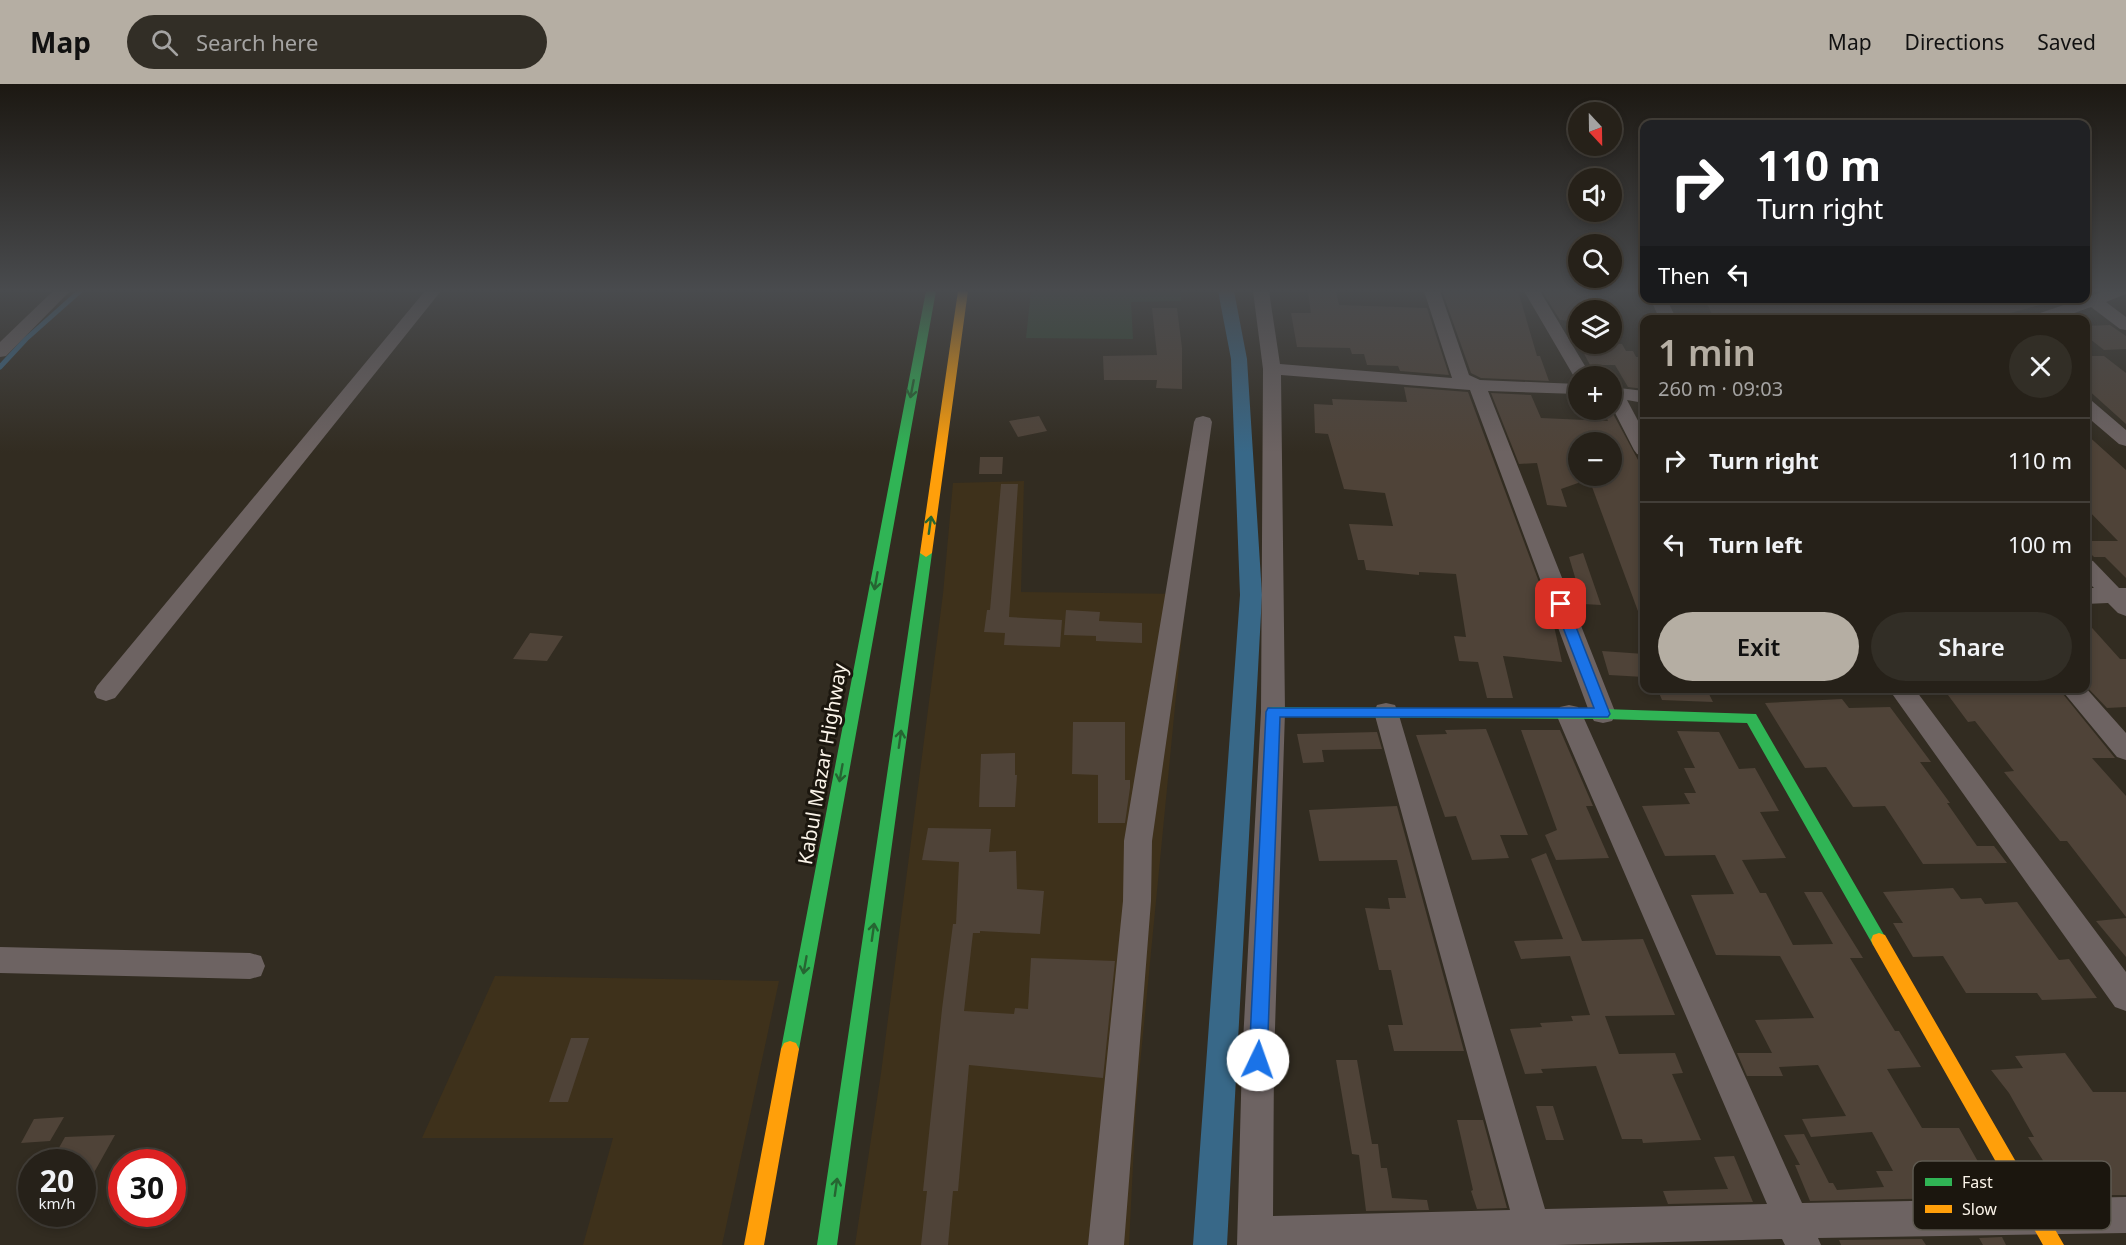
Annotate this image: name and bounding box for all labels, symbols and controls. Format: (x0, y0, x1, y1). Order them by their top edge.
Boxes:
search box (127, 15, 547, 69)
text: Map (30, 23, 91, 61)
icon: search (148, 26, 181, 59)
text: Search here (196, 27, 318, 57)
text: Map (1828, 28, 1872, 56)
text: Directions (1905, 28, 2004, 56)
text: Saved (2037, 28, 2096, 56)
north arrow (1568, 102, 1622, 156)
map controls (1568, 102, 1622, 486)
text: 110 m (1757, 136, 1881, 193)
icon: right (1658, 144, 1736, 222)
button: sound (1568, 168, 1622, 222)
text: Turn right (1757, 190, 1883, 227)
button: search (1568, 234, 1622, 288)
icon: left (1722, 258, 1755, 291)
text: Then (1658, 260, 1710, 290)
button: layers (1568, 300, 1622, 354)
text: 1 min (1658, 328, 1756, 377)
button: close (2009, 335, 2072, 398)
button: + (1568, 366, 1622, 420)
text: 260 m · 09:03 (1658, 375, 1783, 402)
one-way arrow (906, 379, 917, 399)
button: − (1568, 432, 1622, 486)
icon: right (1658, 444, 1691, 477)
text: Turn right (1709, 445, 1819, 475)
text: 110 m (2008, 445, 2072, 475)
one-way arrow (925, 515, 936, 535)
icon: left (1658, 528, 1691, 561)
text: Turn left (1709, 529, 1803, 559)
text: 100 m (2008, 529, 2072, 559)
one-way arrow (870, 571, 881, 590)
pin (1535, 578, 1586, 629)
icon: arrive (1544, 587, 1577, 620)
button: Exit (1658, 612, 1859, 681)
button: Share (1871, 612, 2072, 681)
street label: Kabul Mazar Highway (791, 660, 853, 867)
one-way arrow (894, 729, 905, 749)
one-way arrow (835, 763, 846, 782)
one-way arrow (867, 922, 878, 942)
one-way arrow (799, 954, 810, 974)
position arrow (1226, 1028, 1290, 1092)
speed limit sign: 30 (108, 1149, 186, 1227)
text: 20 (40, 1160, 74, 1201)
legend (1913, 1161, 2111, 1230)
text: Fast (1962, 1171, 1993, 1193)
one-way arrow (830, 1178, 841, 1198)
text: km/h (39, 1193, 75, 1213)
text: Slow (1962, 1198, 1997, 1220)

